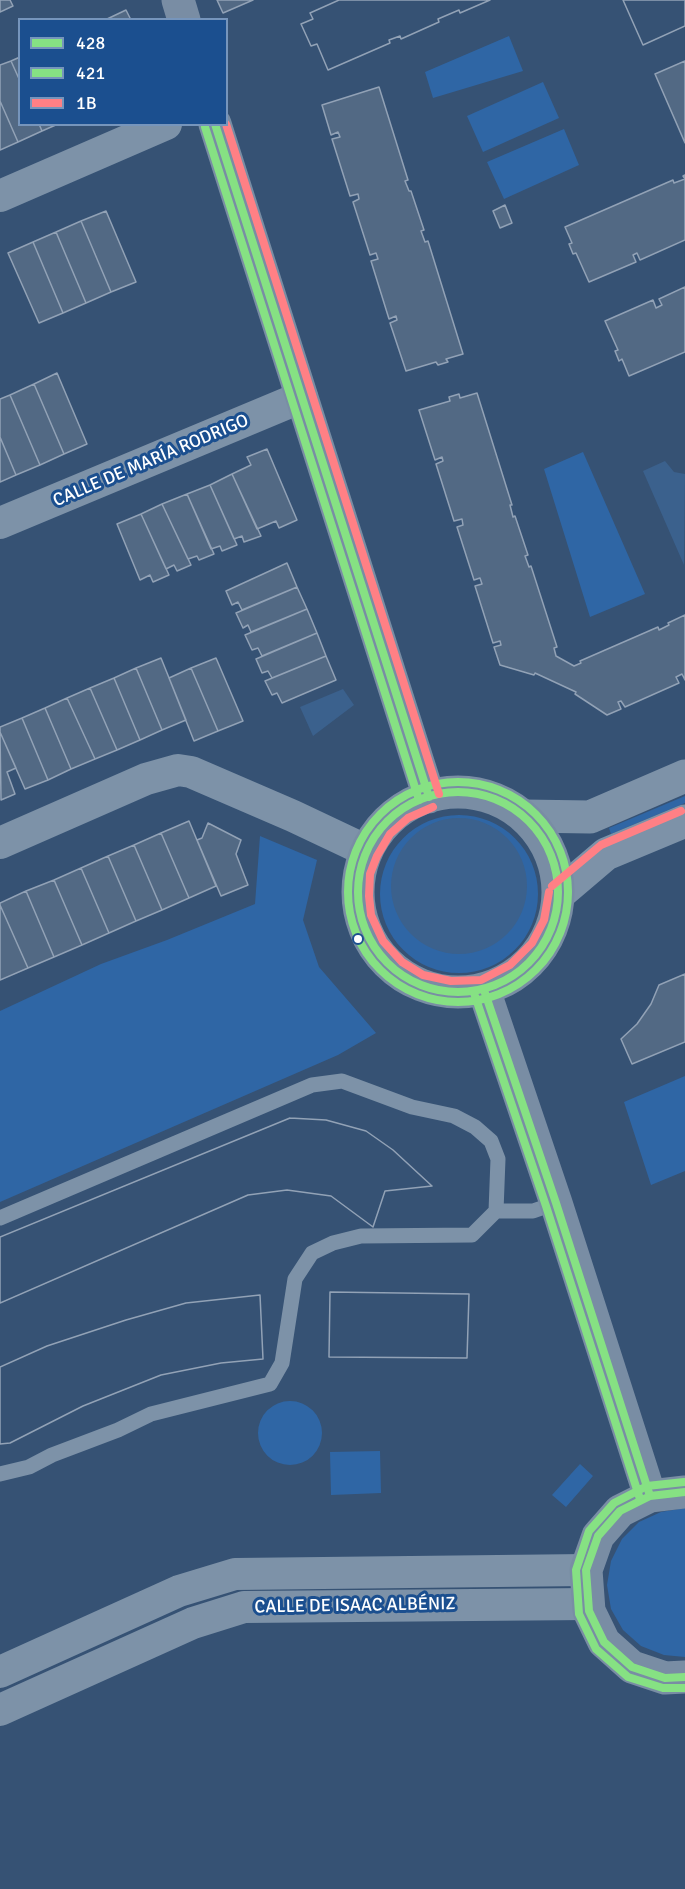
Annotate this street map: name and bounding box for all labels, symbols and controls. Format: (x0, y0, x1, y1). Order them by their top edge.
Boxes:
legend (18, 18, 228, 126)
text: 428 (76, 32, 105, 54)
text: 421 (76, 62, 105, 84)
text: 1B (76, 92, 97, 114)
street label: CALLE DE MARÍA RODRIGO (50, 410, 252, 512)
unlabelled marker (352, 933, 364, 945)
street label: CALLE DE ISAAC ALBÉNIZ (254, 1593, 456, 1619)

